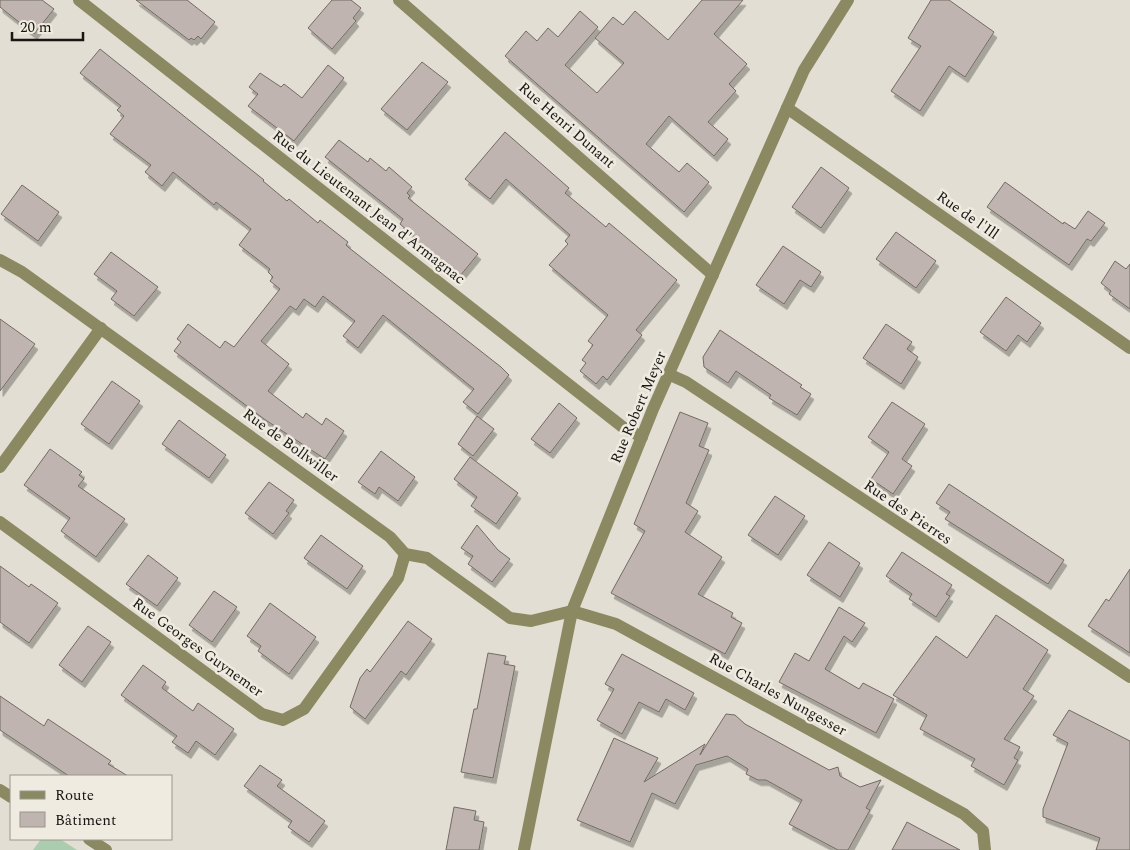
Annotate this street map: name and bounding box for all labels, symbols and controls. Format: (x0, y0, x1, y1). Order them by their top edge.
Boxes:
scale bar (12, 10, 84, 42)
text: 20 m (20, 16, 52, 39)
street label: Rue Henri Dunant (513, 77, 620, 174)
street label: Rue du Lieutenant Jean d'Armagnac (267, 125, 470, 290)
street label: Rue de l'Ill (932, 185, 1004, 245)
street label: Rue Robert Meyer (604, 347, 673, 467)
street label: Rue de Bollwiller (238, 403, 343, 488)
street label: Rue des Pierres (859, 474, 957, 551)
street label: Rue Georges Guynemer (127, 592, 268, 703)
street label: Rue Charles Nungesser (705, 647, 851, 742)
legend (10, 775, 172, 840)
text: Route (55, 784, 94, 807)
text: Bâtiment (55, 809, 116, 832)

